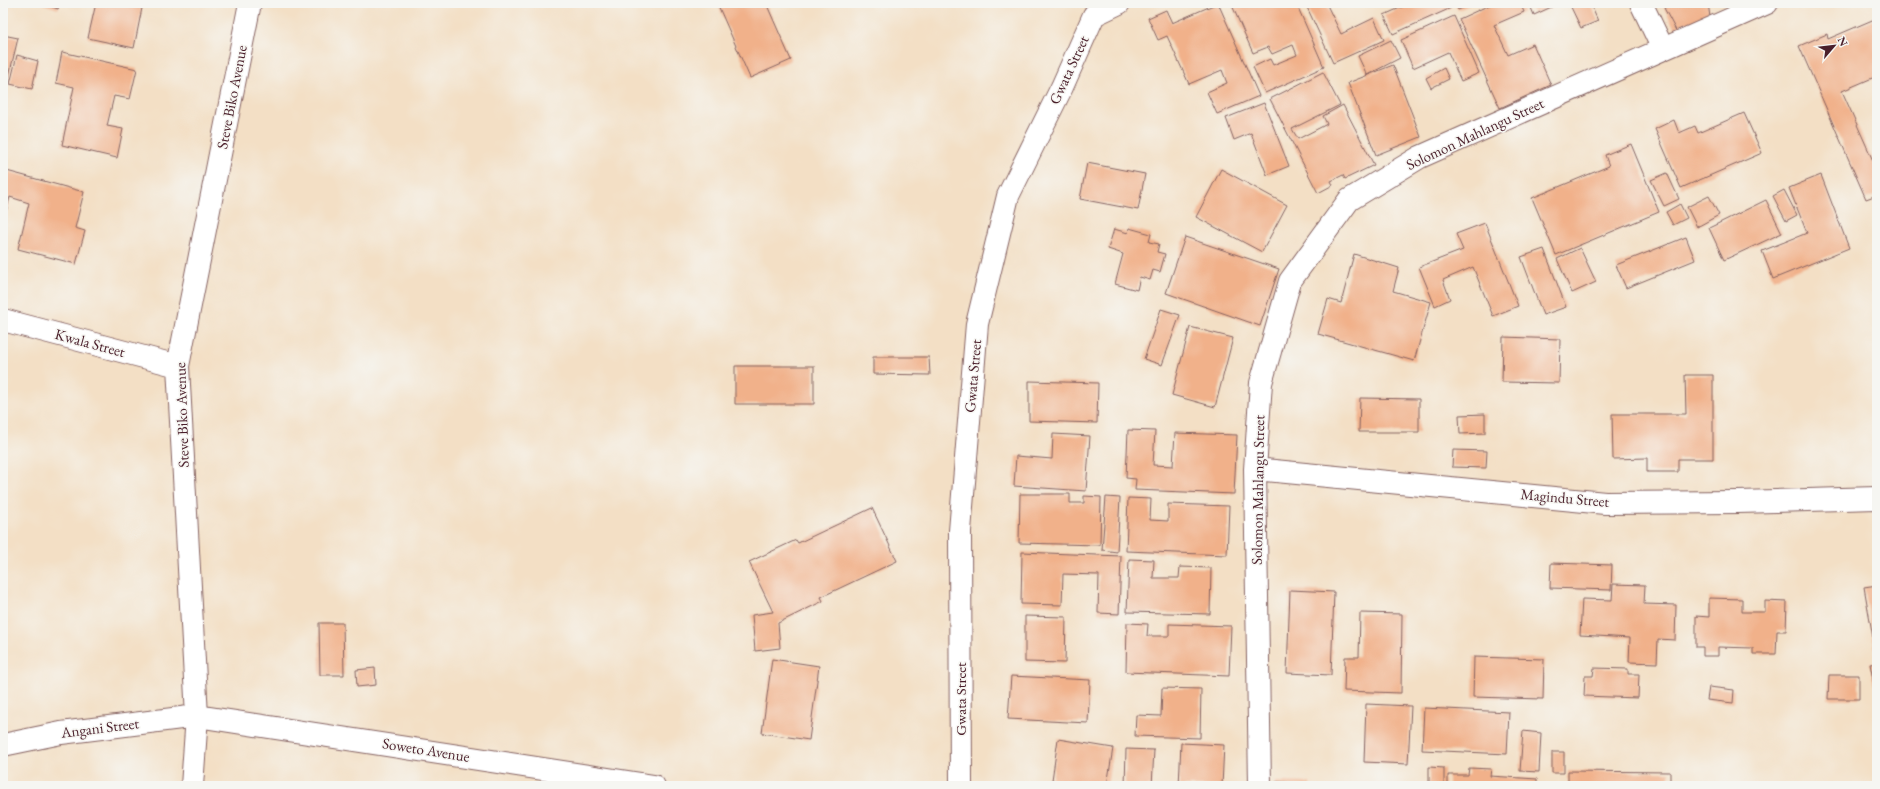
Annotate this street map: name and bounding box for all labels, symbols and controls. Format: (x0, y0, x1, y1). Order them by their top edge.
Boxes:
north arrow (1814, 26, 1854, 66)
street label: Gwata Street (1044, 32, 1093, 107)
text: N (1835, 34, 1851, 49)
street label: Steve Biko Avenue (212, 43, 251, 151)
street label: Solomon Mahlangu Street (1403, 93, 1547, 174)
street label: Kwala Street (53, 324, 128, 361)
street label: Gwata Street (960, 338, 985, 413)
street label: Steve Biko Avenue (170, 362, 193, 468)
street label: Solomon Mahlangu Street (1247, 415, 1268, 565)
street label: Magindu Street (1520, 484, 1610, 511)
street label: Gwata Street (951, 662, 970, 736)
street label: Angani Street (59, 713, 140, 742)
street label: Soweto Avenue (381, 733, 471, 766)

